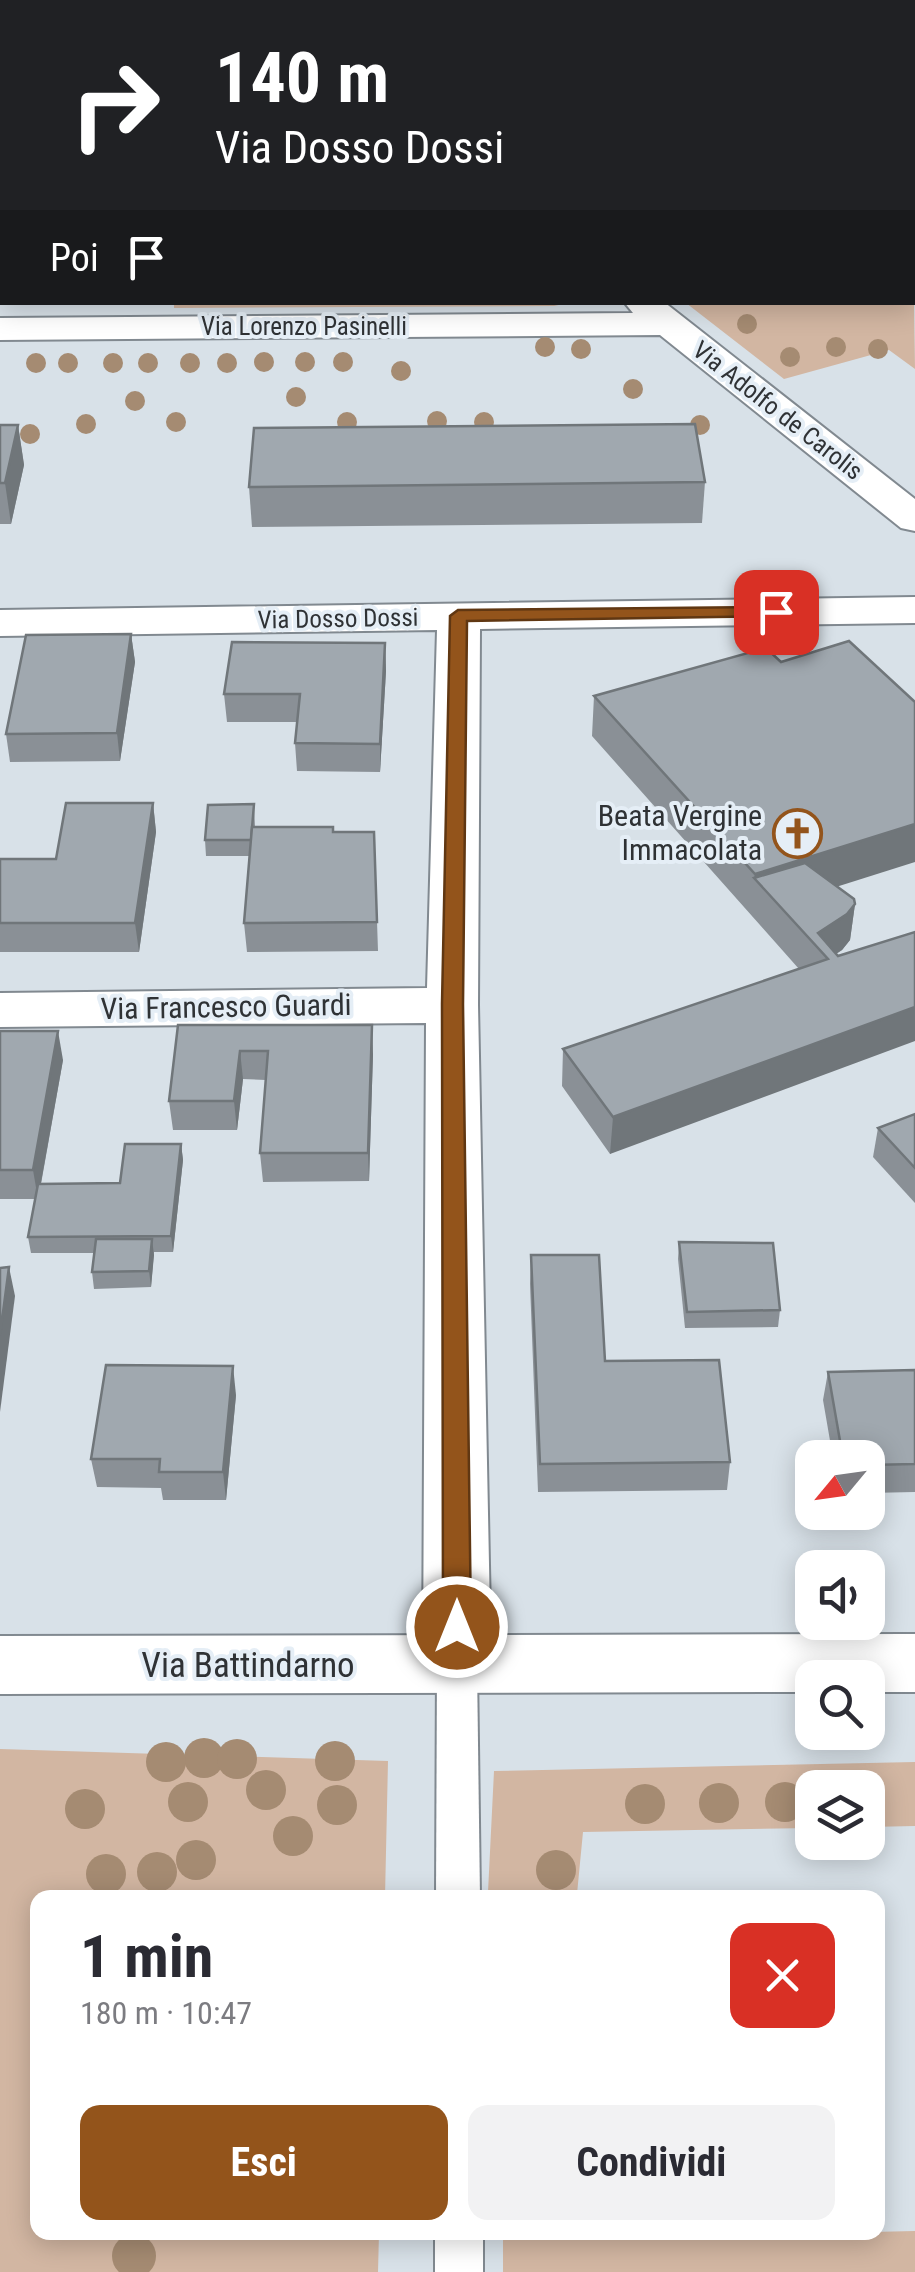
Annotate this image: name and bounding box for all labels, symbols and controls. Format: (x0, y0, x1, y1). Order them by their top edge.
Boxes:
text: 140 m (215, 37, 389, 119)
icon: right (50, 40, 180, 170)
text: Via Dosso Dossi (215, 121, 504, 174)
icon: arrive (119, 230, 174, 285)
text: Poi (50, 236, 99, 280)
street label: Via Lorenzo Pasinelli (201, 312, 407, 341)
street label: Via Adolfo de Carolis (687, 335, 868, 486)
pin (734, 570, 819, 655)
icon: arrive (749, 585, 804, 640)
street label: Via Dosso Dossi (257, 603, 419, 634)
place label: Beata Vergine Immacolata (598, 798, 762, 867)
church icon: Beata Vergine Immacolata (771, 807, 823, 859)
street label: Via Francesco Guardi (100, 987, 352, 1026)
north arrow (795, 1440, 885, 1530)
map controls (795, 1440, 885, 1860)
button: sound (795, 1550, 885, 1640)
position arrow (405, 1575, 509, 1679)
street label: Via Battindarno (141, 1645, 355, 1686)
button: search (795, 1660, 885, 1750)
button: layers (795, 1770, 885, 1860)
text: 1 min (80, 1921, 213, 1992)
button: close (730, 1923, 835, 2028)
text: 180 m · 10:47 (80, 1994, 252, 2032)
button: Esci (80, 2105, 448, 2220)
button: Condividi (468, 2105, 835, 2220)

